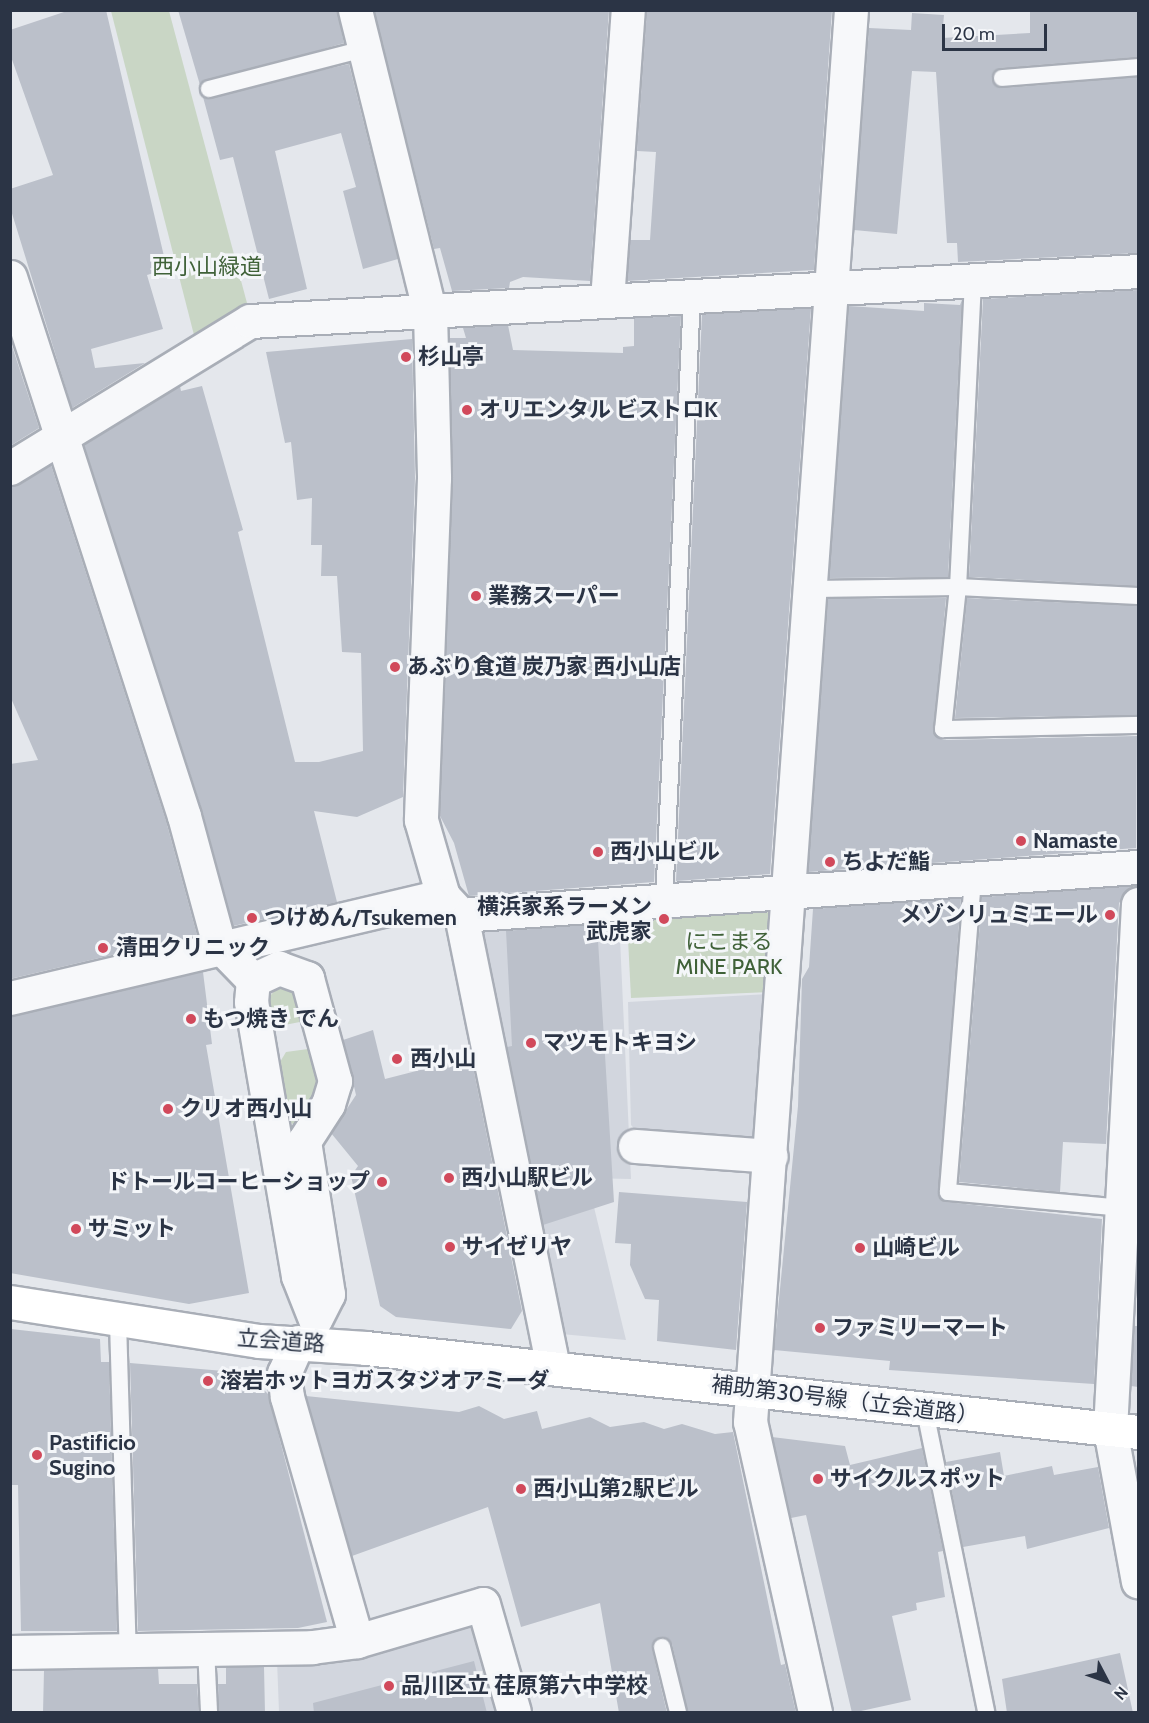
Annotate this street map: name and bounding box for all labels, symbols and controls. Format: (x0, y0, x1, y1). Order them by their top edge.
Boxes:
scale bar (945, 12, 1050, 50)
text: 20 m (953, 23, 995, 45)
park label: 西小山緑道 (152, 254, 262, 280)
place label: 杉山亭 (418, 344, 484, 370)
marker: 杉山亭 (399, 350, 413, 364)
place label: オリエンタル ビストロK (479, 397, 718, 423)
marker: オリエンタル ビストロK (460, 403, 474, 417)
place label: 業務スーパー (488, 583, 620, 609)
marker: 業務スーパー (469, 589, 483, 603)
place label: あぶり食道 炭乃家 西小山店 (407, 654, 681, 680)
marker: あぶり食道 炭乃家 西小山店 (388, 660, 402, 674)
place label: Namaste (1033, 828, 1118, 854)
marker: Namaste (1014, 834, 1028, 848)
place label: 西小山ビル (610, 839, 720, 865)
marker: 西小山ビル (591, 845, 605, 859)
place label: ちよだ鮨 (842, 849, 930, 875)
marker: ちよだ鮨 (823, 855, 837, 869)
place label: 横浜家系ラーメン 武虎家 (476, 893, 652, 944)
place label: メゾンリュミエール (900, 902, 1098, 928)
place label: つけめん/Tsukemen (264, 905, 457, 931)
marker: メゾンリュミエール (1103, 908, 1117, 922)
marker: つけめん/Tsukemen (245, 911, 259, 925)
marker: 横浜家系ラーメン 武虎家 (657, 912, 671, 926)
park label: にこまる MINE PARK (676, 928, 782, 980)
place label: 清田クリニック (116, 935, 270, 961)
marker: 清田クリニック (94, 939, 112, 957)
place label: もつ焼き でん (203, 1006, 340, 1032)
marker: もつ焼き でん (184, 1012, 198, 1026)
place label: マツモトキヨシ (543, 1030, 697, 1056)
marker: マツモトキヨシ (524, 1036, 538, 1050)
place label: 西小山 (410, 1046, 476, 1072)
marker: 西小山 (388, 1050, 406, 1068)
place label: クリオ西小山 (180, 1096, 312, 1122)
marker: クリオ西小山 (161, 1102, 175, 1116)
place label: 西小山駅ビル (461, 1165, 593, 1191)
place label: ドトールコーヒーショップ (106, 1169, 370, 1195)
marker: 西小山駅ビル (442, 1171, 456, 1185)
marker: ドトールコーヒーショップ (375, 1175, 389, 1189)
place label: サミット (88, 1216, 176, 1242)
marker: サミット (69, 1222, 83, 1236)
place label: サイゼリヤ (462, 1234, 572, 1260)
place label: 山崎ビル (872, 1235, 960, 1261)
marker: サイゼリヤ (443, 1240, 457, 1254)
marker: 山崎ビル (853, 1241, 867, 1255)
place label: ファミリーマート (832, 1315, 1008, 1341)
marker: ファミリーマート (813, 1321, 827, 1335)
street label: 立会道路 (236, 1325, 326, 1357)
place label: 溶岩ホットヨガスタジオアミーダ (220, 1368, 550, 1394)
street label: 補助第30号線（立会道路） (710, 1370, 980, 1430)
marker: 溶岩ホットヨガスタジオアミーダ (201, 1374, 215, 1388)
place label: Pastificio Sugino (49, 1429, 136, 1480)
marker: Pastificio Sugino (30, 1448, 44, 1462)
place label: サイクルスポット (830, 1466, 1006, 1492)
marker: サイクルスポット (811, 1472, 825, 1486)
place label: 西小山第2駅ビル (533, 1476, 699, 1502)
marker: 西小山第2駅ビル (514, 1482, 528, 1496)
north arrow (1077, 1651, 1137, 1711)
place label: 品川区立 荏原第六中学校 (401, 1673, 648, 1699)
marker: 品川区立 荏原第六中学校 (382, 1679, 396, 1693)
text: N (1110, 1683, 1132, 1704)

